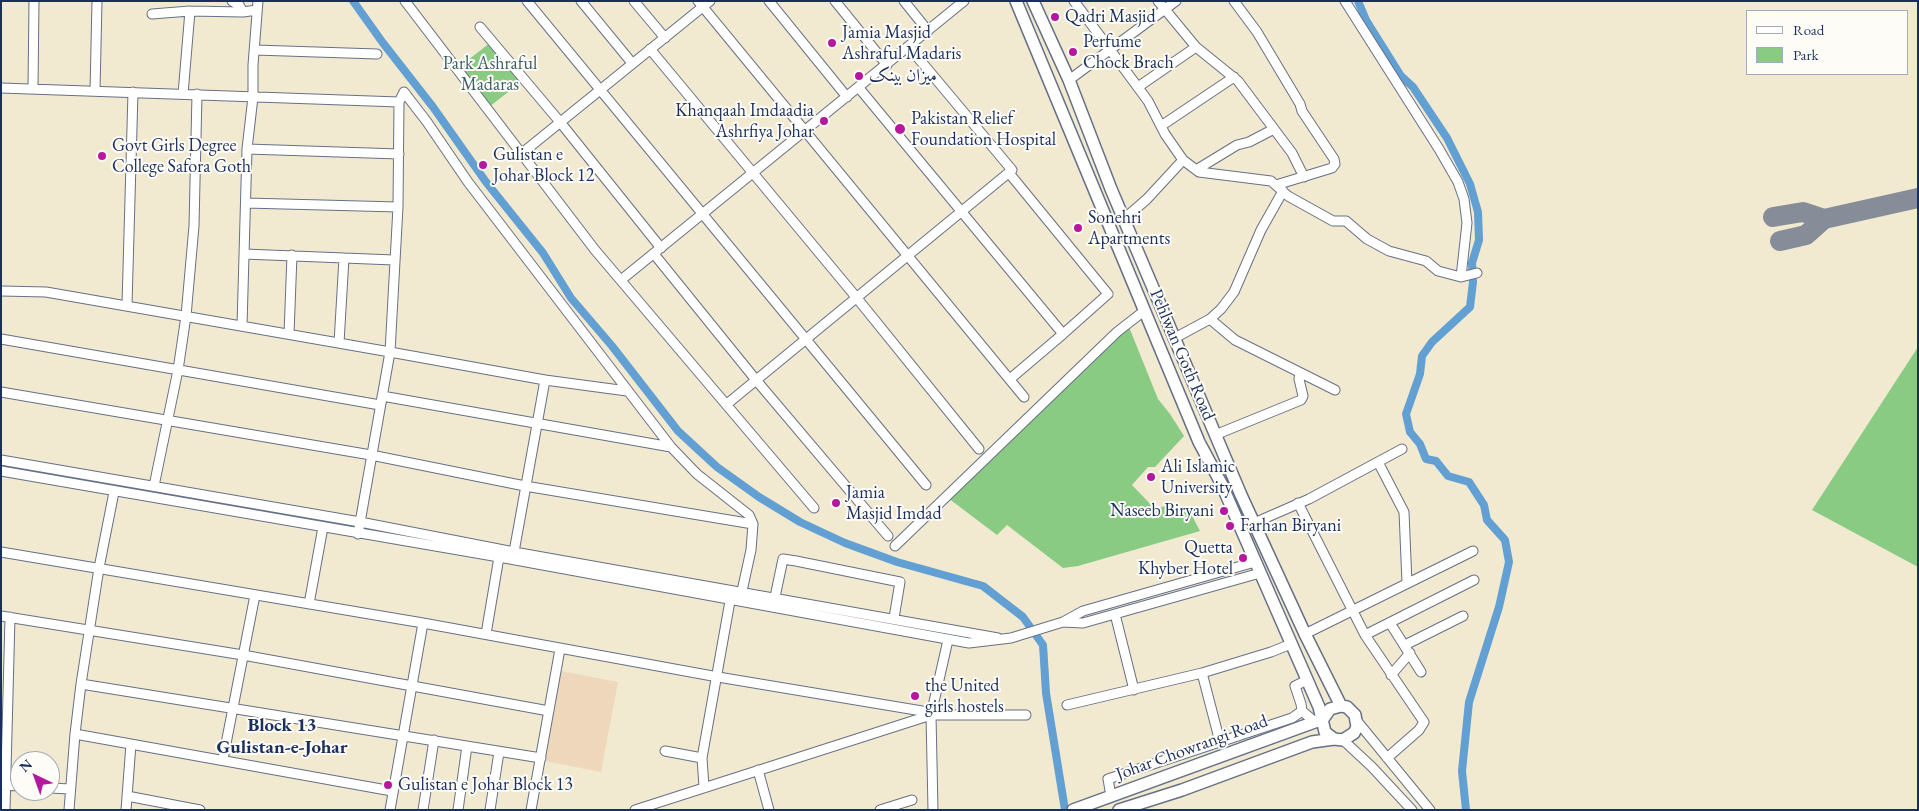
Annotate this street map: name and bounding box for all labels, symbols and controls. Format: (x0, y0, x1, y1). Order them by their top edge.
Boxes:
place label: Qadri Masjid (1065, 6, 1155, 28)
legend (1746, 10, 1909, 75)
marker: Qadri Masjid (1049, 11, 1061, 23)
text: Road (1793, 20, 1824, 39)
place label: Jamia Masjid Ashraful Madaris (842, 22, 961, 64)
place label: Perfume Chock Brach (1083, 31, 1174, 74)
marker: Jamia Masjid Ashraful Madaris (826, 37, 838, 49)
text: Park (1793, 45, 1819, 64)
marker: Perfume Chock Brach (1067, 46, 1079, 58)
park label: Park Ashraful Madaras (443, 53, 537, 96)
place label: میزان بینک (869, 65, 937, 87)
marker: میزان بینک (853, 70, 865, 82)
place label: Khanqaah Imdaadia Ashrfiya Johar (675, 100, 814, 142)
place label: Pakistan Relief Foundation Hospital (911, 108, 1056, 150)
marker: Khanqaah Imdaadia Ashrfiya Johar (818, 115, 830, 127)
marker: Pakistan Relief Foundation Hospital (893, 122, 907, 136)
place label: Govt Girls Degree College Safora Goth (112, 135, 251, 178)
place label: Gulistan e Johar Block 12 (493, 144, 594, 186)
marker: Govt Girls Degree College Safora Goth (96, 150, 108, 162)
marker: Gulistan e Johar Block 12 (477, 159, 489, 171)
place label: Sonehri Apartments (1088, 207, 1170, 250)
marker: Sonehri Apartments (1072, 222, 1084, 234)
street label: Pehlwan Goth Road (1145, 286, 1219, 424)
place label: Ali Islamic University (1161, 456, 1235, 498)
marker: Ali Islamic University (1145, 471, 1157, 483)
place label: Jamia Masjid Imdad (846, 482, 942, 524)
marker: Jamia Masjid Imdad (830, 497, 842, 509)
place label: Naseeb Biryani (1110, 500, 1214, 522)
marker: Naseeb Biryani (1218, 505, 1230, 517)
place label: Farhan Biryani (1240, 515, 1341, 537)
marker: Farhan Biryani (1224, 520, 1236, 532)
place label: Quetta Khyber Hotel (1138, 537, 1233, 580)
marker: Quetta Khyber Hotel (1237, 552, 1249, 564)
place label: the United girls hostels (925, 675, 1004, 718)
marker: the United girls hostels (909, 690, 921, 702)
street label: Johar Chowrangi Road (1113, 710, 1271, 786)
district label: Block 13 Gulistan-e-Johar (217, 715, 347, 759)
north arrow (10, 751, 60, 801)
text: N (15, 755, 36, 776)
place label: Gulistan e Johar Block 13 (398, 774, 573, 796)
marker: Gulistan e Johar Block 13 (382, 779, 394, 791)

